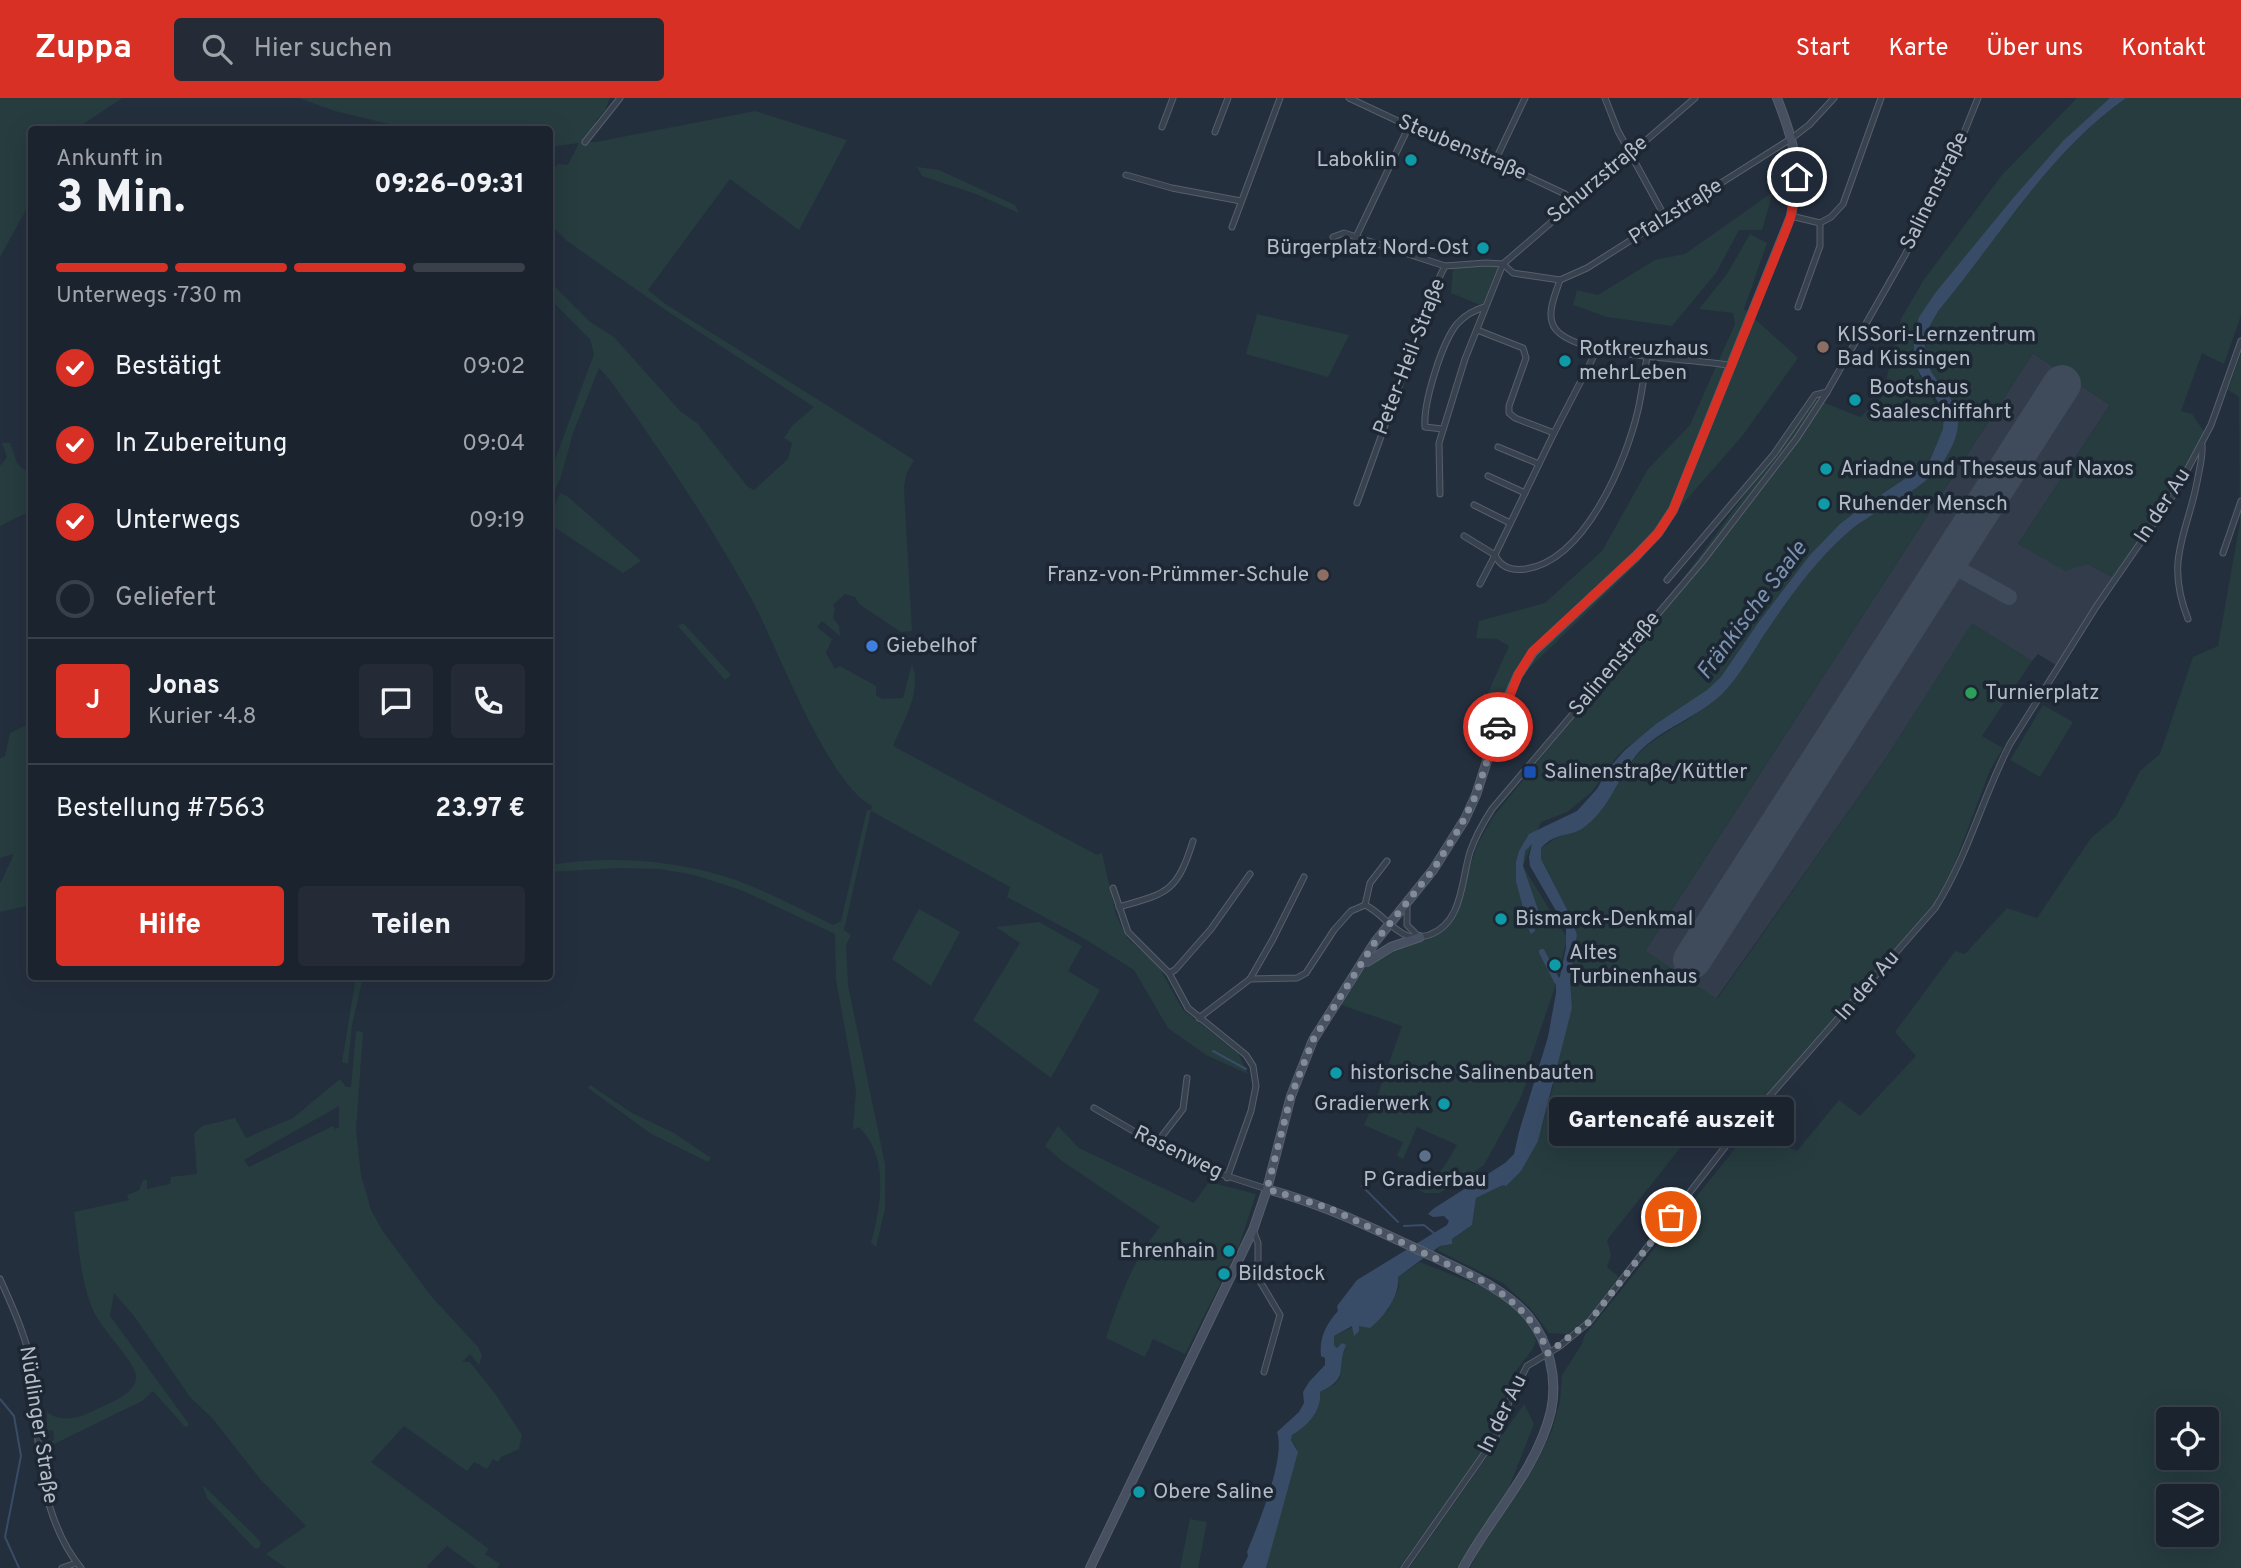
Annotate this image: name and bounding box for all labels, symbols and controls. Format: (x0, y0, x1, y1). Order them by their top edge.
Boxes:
search box (174, 18, 664, 81)
text: Zuppa (35, 28, 132, 70)
icon: search (198, 30, 236, 68)
text: Hier suchen (254, 33, 393, 66)
text: Start (1796, 34, 1850, 64)
text: Karte (1888, 34, 1948, 64)
text: Über uns (1986, 34, 2083, 64)
text: Kontakt (2121, 34, 2206, 64)
street label: Steubenstraße (1394, 109, 1530, 187)
street label: Salinenstraße (1895, 127, 1975, 255)
street label: Schurzstraße (1542, 130, 1654, 230)
text: Ankunft in (56, 145, 163, 174)
place label: Laboklin (1317, 147, 1397, 174)
pin (1767, 147, 1827, 207)
marker: Laboklin (1403, 152, 1419, 168)
icon: home (1778, 158, 1816, 196)
text: 09:26–09:31 (374, 169, 525, 202)
text: 3 Min. (56, 170, 186, 229)
street label: Pfalzstraße (1624, 173, 1728, 251)
place label: Bürgerplatz Nord-Ost (1266, 235, 1469, 262)
marker: Bürgerplatz Nord-Ost (1475, 240, 1491, 256)
street label: Peter-Heil-Straße (1368, 275, 1452, 439)
text: Unterwegs · 730 m (56, 282, 242, 311)
place label: KISSori-Lernzentrum Bad Kissingen (1837, 322, 2036, 373)
place label: Rotkreuzhaus mehrLeben (1579, 336, 1709, 387)
marker: KISSori-Lernzentrum Bad Kissingen (1815, 339, 1831, 355)
icon: check (56, 349, 94, 387)
text: Bestätigt (115, 351, 222, 384)
text: 09:02 (462, 353, 525, 382)
marker: Rotkreuzhaus mehrLeben (1557, 353, 1573, 369)
place label: Bootshaus Saaleschiffahrt (1869, 375, 2011, 426)
marker: Bootshaus Saaleschiffahrt (1847, 392, 1863, 408)
icon: check (56, 426, 94, 464)
text: In Zubereitung (115, 428, 287, 461)
text: 09:04 (462, 430, 525, 459)
place label: Ariadne und Theseus auf Naxos (1840, 456, 2134, 483)
marker: Ariadne und Theseus auf Naxos (1818, 461, 1834, 477)
street label: In der Au (2129, 463, 2197, 549)
place label: Ruhender Mensch (1838, 491, 2008, 518)
marker: Ruhender Mensch (1816, 496, 1832, 512)
icon: check (56, 503, 94, 541)
text: Unterwegs (115, 505, 241, 538)
text: 09:19 (469, 507, 525, 536)
water label: Fränkische Saale (1691, 535, 1815, 686)
place label: Franz-von-Prümmer-Schule (1047, 562, 1309, 589)
marker: Franz-von-Prümmer-Schule (1315, 567, 1331, 583)
text: Geliefert (115, 582, 216, 615)
street label: Salinenstraße (1563, 606, 1667, 722)
place label: Giebelhof (886, 633, 977, 660)
marker: Giebelhof (864, 638, 880, 654)
button: chat (359, 664, 433, 738)
button: phone (451, 664, 525, 738)
text: Jonas (148, 670, 220, 703)
place label: Turnierplatz (1985, 680, 2100, 707)
text: J (86, 685, 100, 718)
marker: Turnierplatz (1963, 685, 1979, 701)
courier (1463, 692, 1533, 762)
text: Kurier · 4.8 (148, 703, 257, 732)
icon: car (1479, 708, 1517, 746)
place label: Salinenstraße/Küttler (1544, 759, 1747, 786)
marker: Salinenstraße/Küttler (1522, 764, 1538, 780)
text: Bestellung #7563 (56, 793, 265, 826)
text: 23.97 € (435, 793, 525, 826)
button: Hilfe (56, 886, 284, 966)
button: Teilen (298, 886, 525, 966)
place label: Bismarck-Denkmal (1515, 906, 1693, 933)
marker: Bismarck-Denkmal (1493, 911, 1509, 927)
place label: Altes Turbinenhaus (1569, 940, 1698, 991)
street label: In der Au (1830, 945, 1906, 1027)
marker: Altes Turbinenhaus (1547, 957, 1563, 973)
place label: historische Salinenbauten (1350, 1060, 1594, 1087)
marker: historische Salinenbauten (1328, 1065, 1344, 1081)
place label: Gradierwerk (1314, 1091, 1430, 1118)
marker: Gradierwerk (1436, 1096, 1452, 1112)
callout: Gartencafé auszeit (1548, 1098, 1794, 1147)
text: Gartencafé auszeit (1568, 1107, 1775, 1136)
street label: Rasenweg (1129, 1120, 1227, 1186)
marker: P Gradierbau (1417, 1148, 1433, 1164)
place label: P Gradierbau (1363, 1167, 1487, 1194)
pin (1641, 1187, 1701, 1247)
icon: bag (1652, 1198, 1690, 1236)
place label: Ehrenhain (1119, 1238, 1215, 1265)
marker: Ehrenhain (1221, 1243, 1237, 1259)
place label: Bildstock (1238, 1261, 1326, 1288)
marker: Bildstock (1216, 1266, 1232, 1282)
street label: Nüdlinger Straße (12, 1344, 64, 1506)
street label: In der Au (1472, 1370, 1534, 1458)
map controls (2156, 1407, 2219, 1547)
button: locate (2156, 1407, 2219, 1470)
place label: Obere Saline (1153, 1479, 1274, 1506)
marker: Obere Saline (1131, 1484, 1147, 1500)
button: layers (2156, 1484, 2219, 1547)

